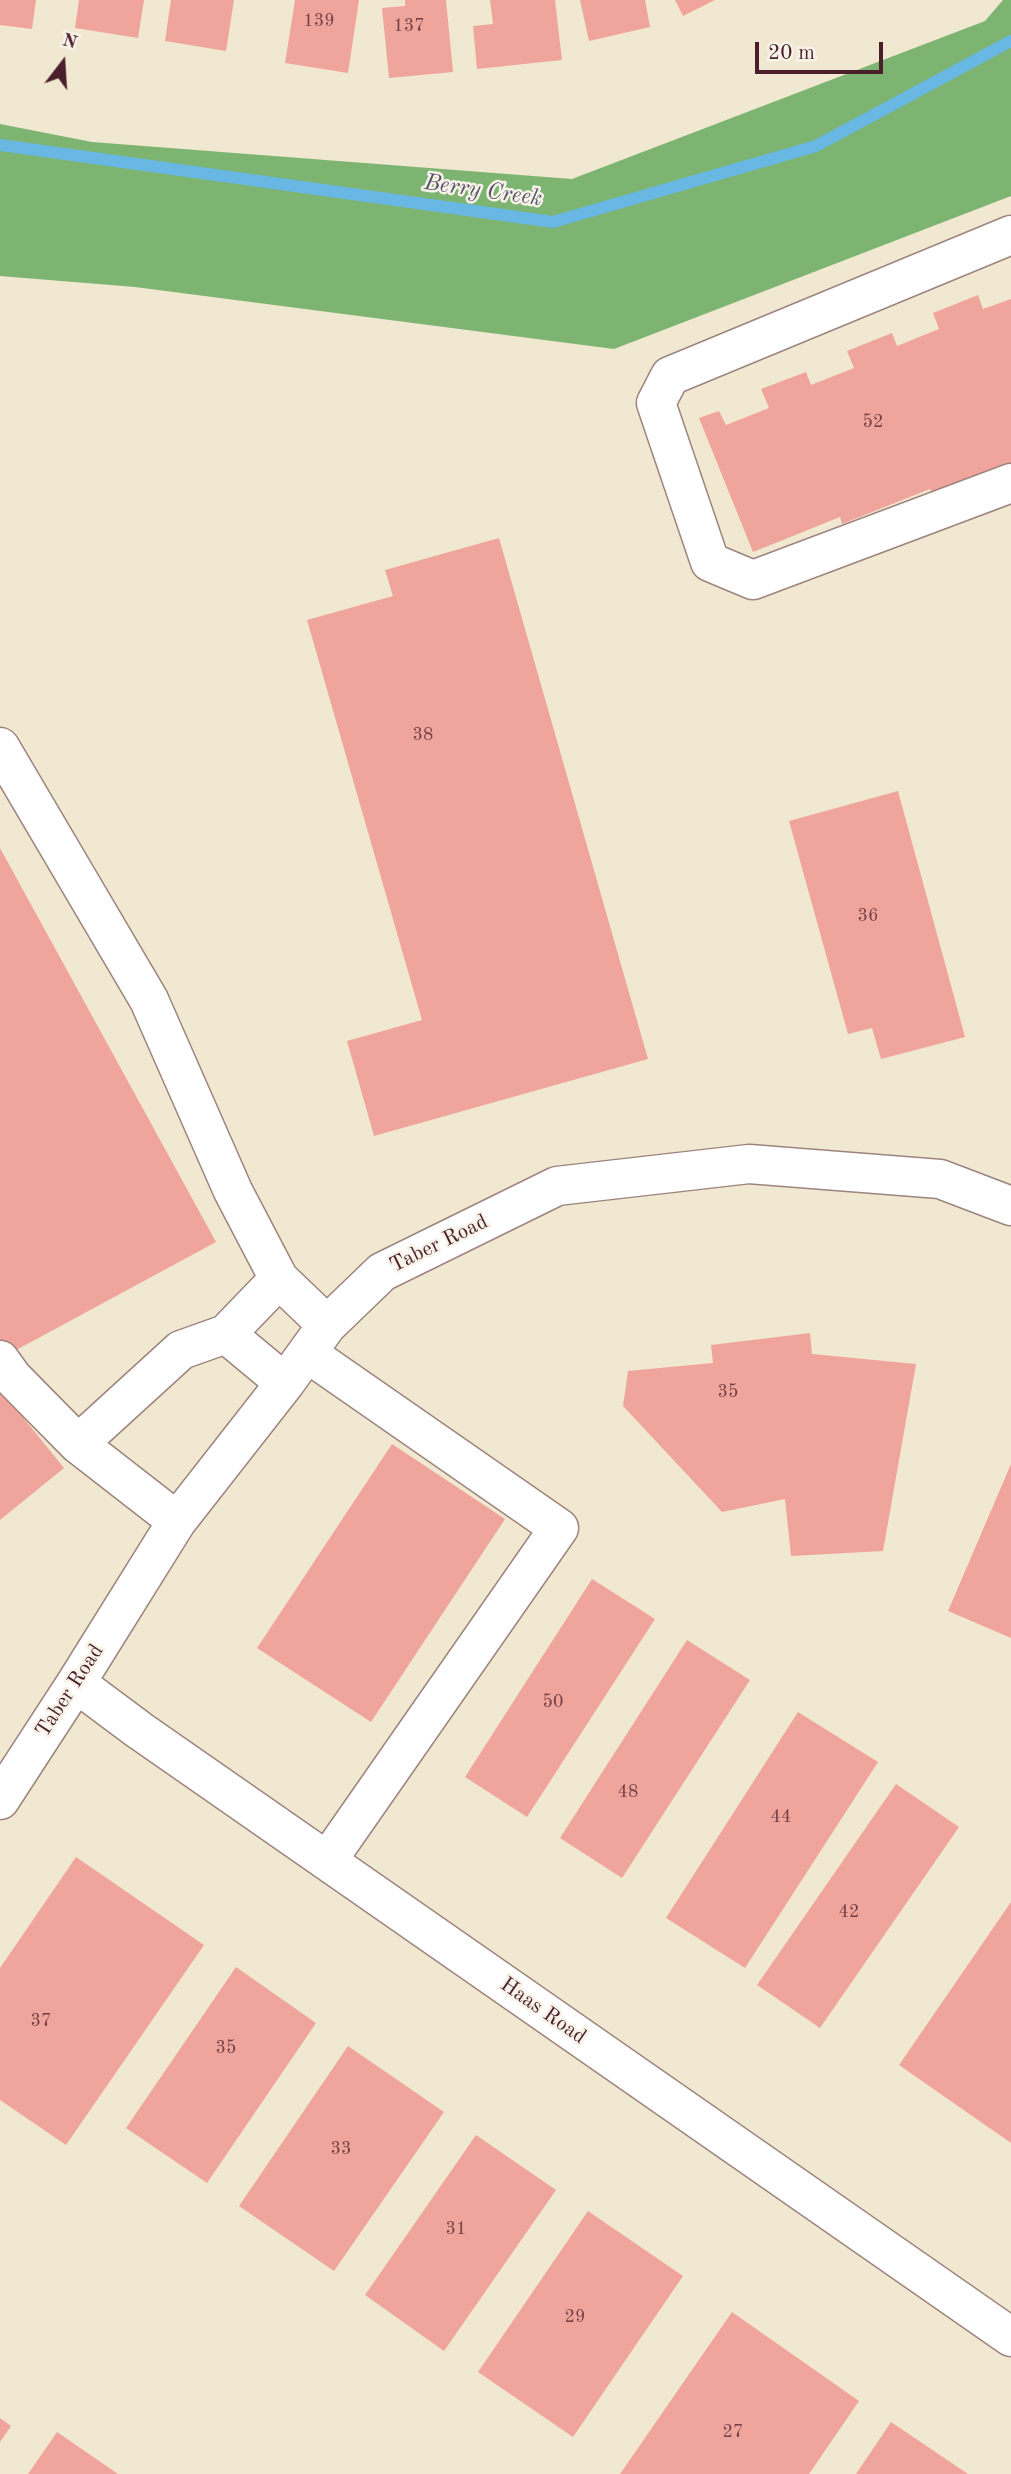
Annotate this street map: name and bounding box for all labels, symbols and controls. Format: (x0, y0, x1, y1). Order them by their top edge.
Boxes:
house number: 139 (303, 10, 335, 32)
house number: 137 (393, 15, 425, 37)
north arrow (28, 28, 98, 98)
scale bar (759, 28, 887, 72)
text: N (60, 31, 79, 54)
text: 20 m (768, 43, 815, 64)
water label: Berry Creek (422, 169, 544, 213)
house number: 52 (863, 411, 883, 433)
house number: 38 (413, 724, 433, 746)
house number: 36 (858, 905, 878, 927)
street label: Taber Road (386, 1209, 492, 1279)
house number: 35 (718, 1381, 738, 1403)
street label: Taber Road (31, 1640, 109, 1742)
house number: 50 (543, 1691, 563, 1713)
house number: 48 (618, 1781, 638, 1803)
house number: 44 (771, 1806, 791, 1828)
house number: 42 (839, 1901, 859, 1923)
street label: Haas Road (495, 1972, 591, 2050)
house number: 37 (31, 2010, 51, 2032)
house number: 35 (216, 2037, 236, 2059)
house number: 33 (331, 2138, 351, 2160)
house number: 31 (446, 2218, 466, 2240)
house number: 29 (565, 2306, 585, 2328)
house number: 27 (723, 2421, 743, 2443)

